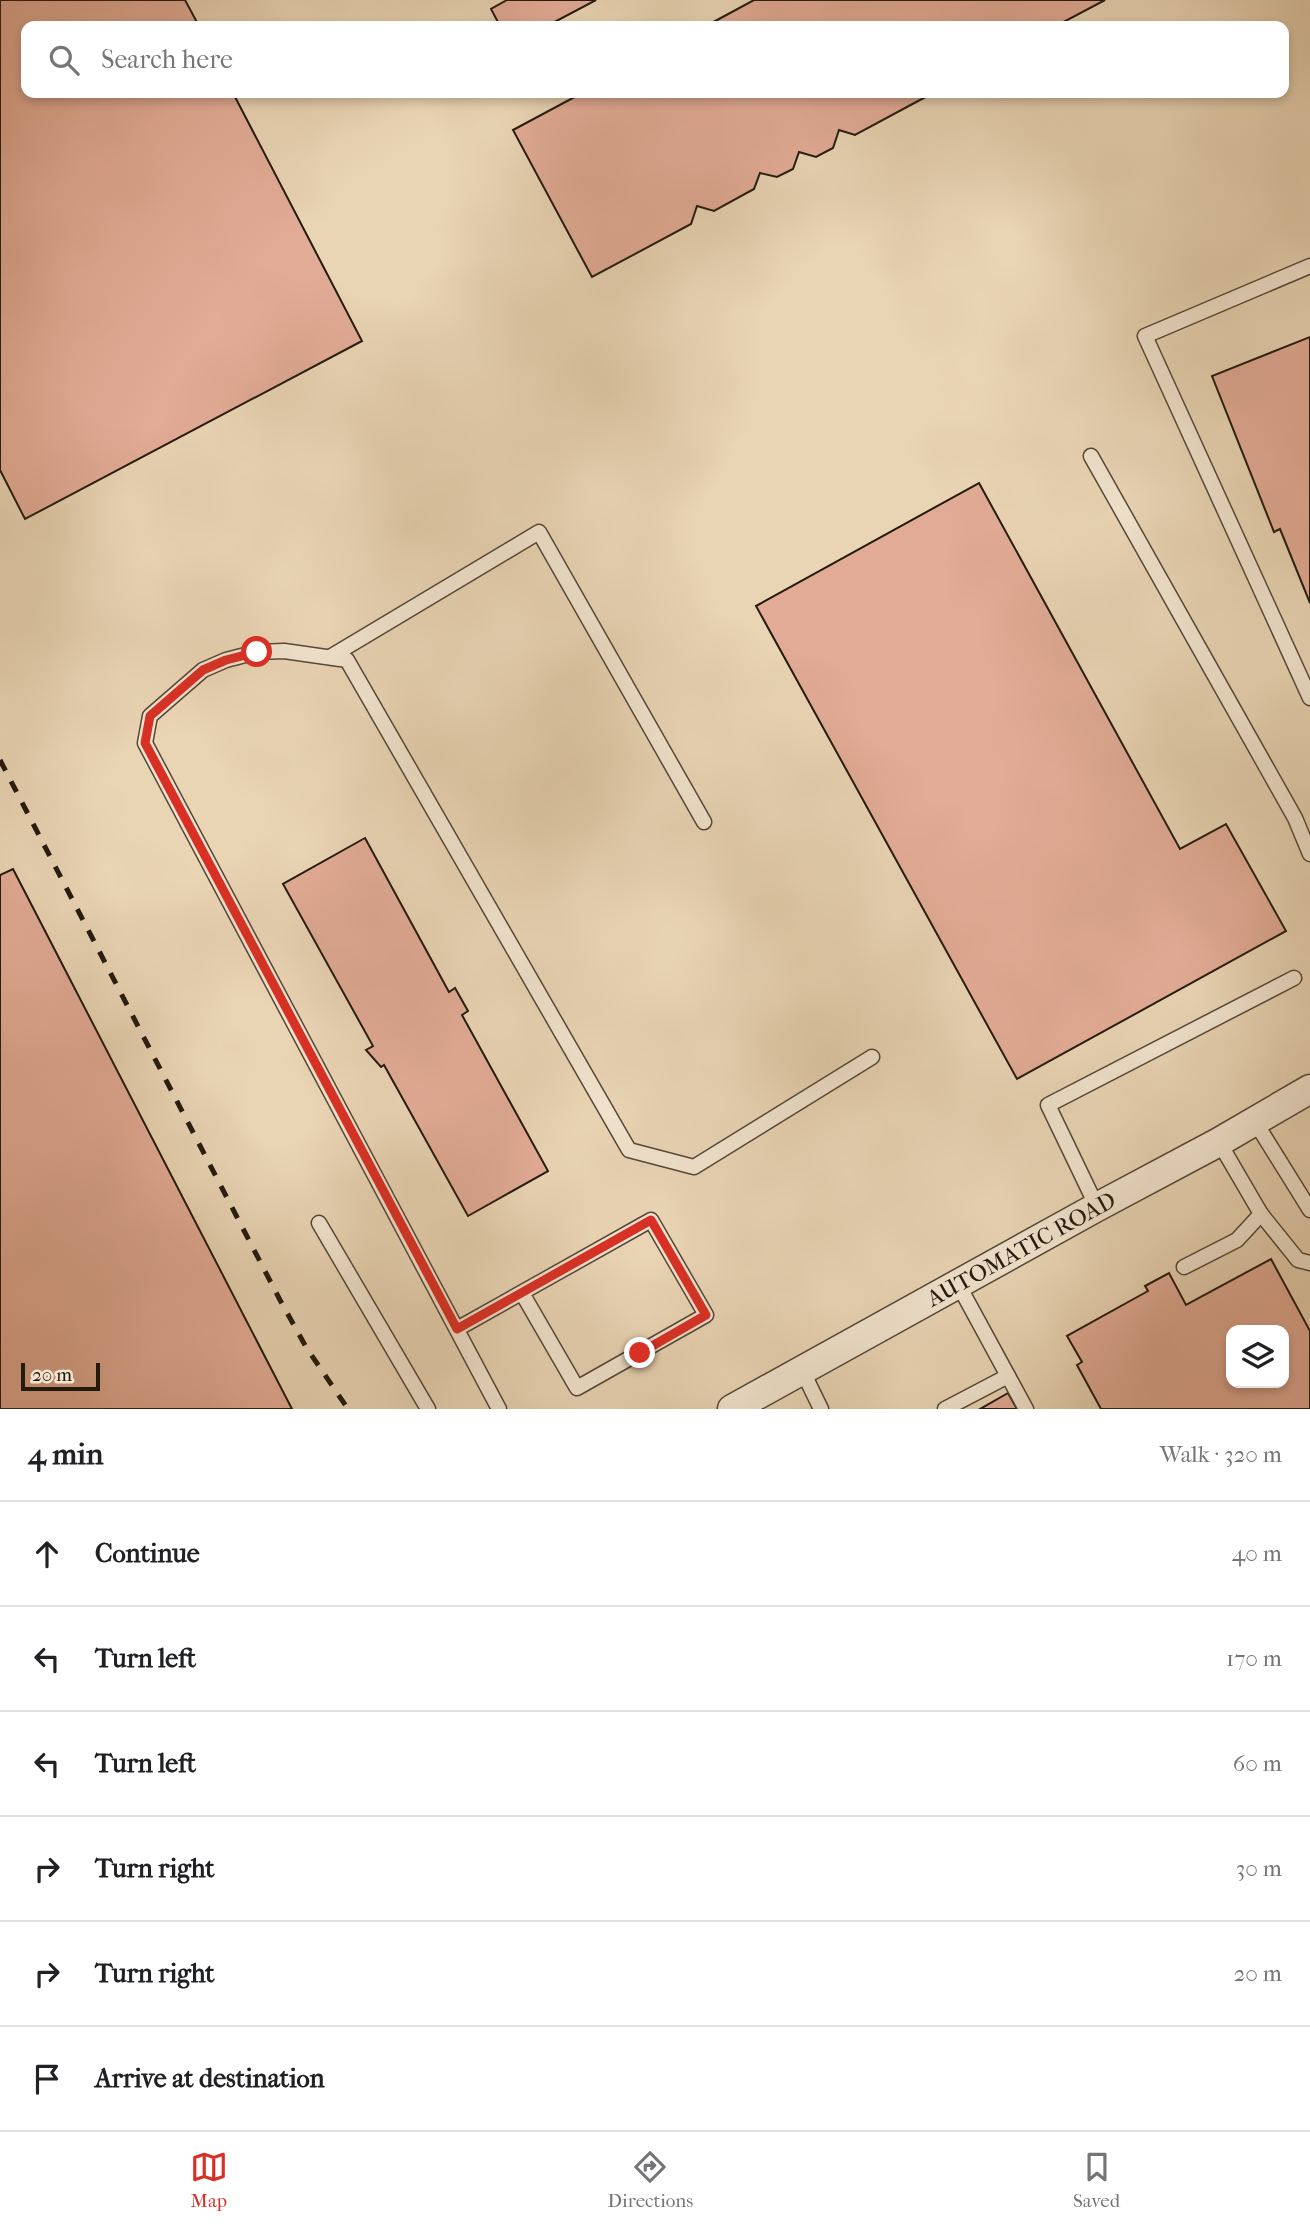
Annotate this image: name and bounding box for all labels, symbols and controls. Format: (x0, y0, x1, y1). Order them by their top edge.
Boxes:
search box (21, 21, 1289, 98)
icon: search (45, 41, 83, 79)
text: Search here (101, 44, 233, 75)
route start (241, 636, 272, 667)
street label: AUTOMATIC ROAD (921, 1186, 1120, 1313)
map controls (1226, 1325, 1289, 1388)
button: layers (1226, 1325, 1289, 1388)
route end (624, 1337, 655, 1368)
scale bar (21, 1360, 100, 1392)
text: 20 m (32, 1364, 72, 1386)
text: 4 min (28, 1437, 103, 1472)
text: Walk · 320 m (1160, 1441, 1282, 1468)
icon: ahead (28, 1535, 66, 1573)
text: Continue (95, 1538, 200, 1569)
text: 40 m (1232, 1540, 1282, 1567)
icon: left (28, 1640, 66, 1678)
text: Turn left (95, 1643, 196, 1674)
text: 170 m (1226, 1645, 1282, 1672)
icon: left (28, 1745, 66, 1783)
text: Turn left (95, 1748, 196, 1779)
text: 60 m (1233, 1750, 1282, 1777)
icon: right (28, 1850, 66, 1888)
text: Turn right (95, 1853, 215, 1884)
text: 30 m (1236, 1855, 1282, 1882)
icon: right (28, 1955, 66, 1993)
text: Turn right (95, 1958, 215, 1989)
text: 20 m (1233, 1960, 1282, 1987)
icon: arrive (28, 2060, 66, 2098)
text: Arrive at destination (95, 2063, 325, 2094)
tab: Map (190, 2148, 228, 2212)
tab: Directions (608, 2148, 693, 2212)
tab: Saved (1073, 2148, 1120, 2212)

